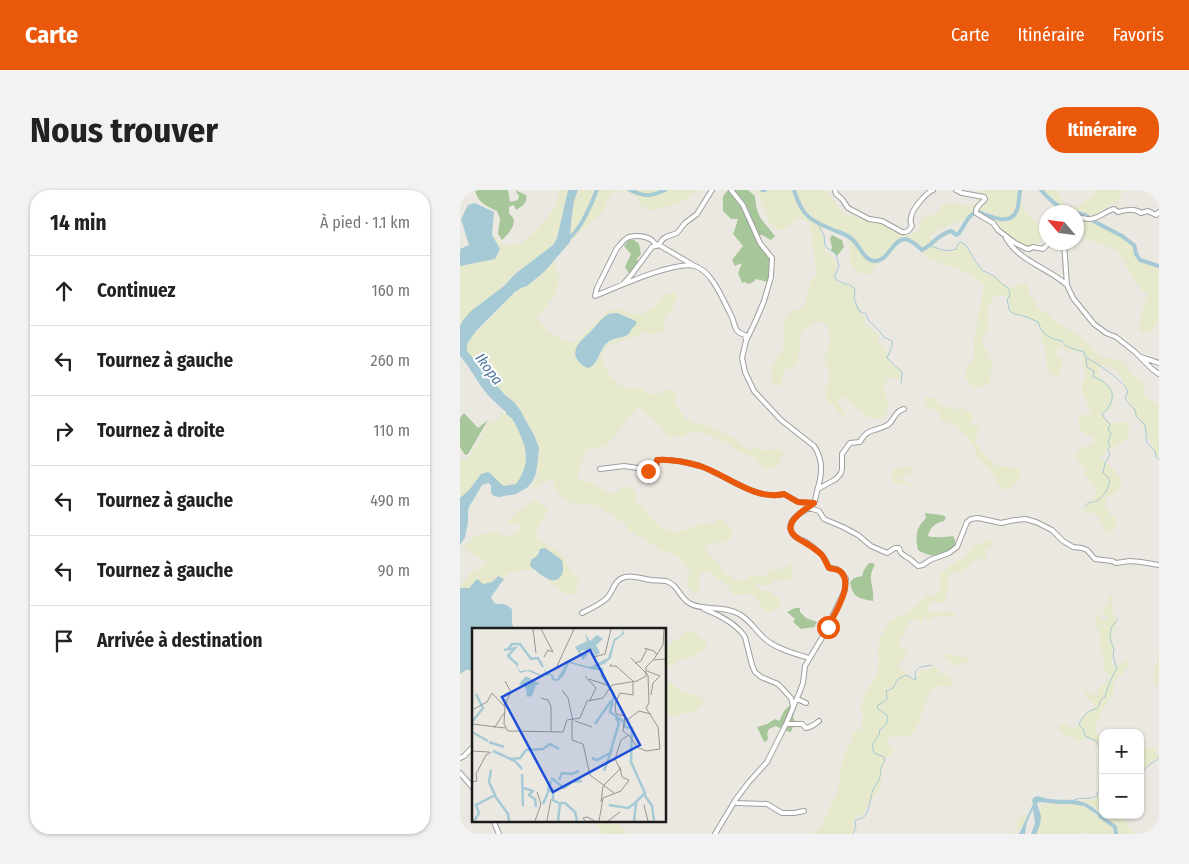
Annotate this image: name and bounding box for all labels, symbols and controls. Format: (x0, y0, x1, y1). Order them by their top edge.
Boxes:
text: Carte (25, 21, 78, 49)
text: Carte (951, 24, 989, 46)
text: Itinéraire (1017, 24, 1085, 46)
text: Favoris (1113, 24, 1164, 46)
button: Itinéraire (1046, 107, 1159, 153)
text: Nous trouver (30, 109, 218, 151)
north arrow (1039, 205, 1084, 250)
text: 14 min (50, 210, 107, 236)
text: À pied · 1.1 km (320, 213, 410, 232)
icon: ahead (50, 277, 78, 305)
text: Continuez (97, 279, 176, 302)
text: 160 m (371, 281, 410, 300)
icon: left (50, 347, 78, 375)
text: Tournez à gauche (97, 349, 233, 372)
water label: Ikopa (471, 350, 507, 389)
text: 260 m (371, 351, 410, 370)
icon: right (50, 417, 78, 445)
text: Tournez à droite (97, 419, 225, 442)
text: 110 m (373, 421, 410, 440)
route end (637, 460, 660, 483)
icon: left (50, 487, 78, 515)
text: Tournez à gauche (97, 489, 233, 512)
text: 490 m (370, 491, 410, 510)
icon: left (50, 557, 78, 585)
text: Tournez à gauche (97, 559, 233, 582)
text: 90 m (378, 561, 410, 580)
route start (817, 616, 840, 639)
icon: arrive (50, 627, 78, 655)
inset map (472, 628, 666, 822)
text: Arrivée à destination (97, 629, 263, 652)
map controls (1099, 729, 1144, 819)
button: + (1099, 729, 1144, 774)
button: − (1099, 774, 1144, 819)

